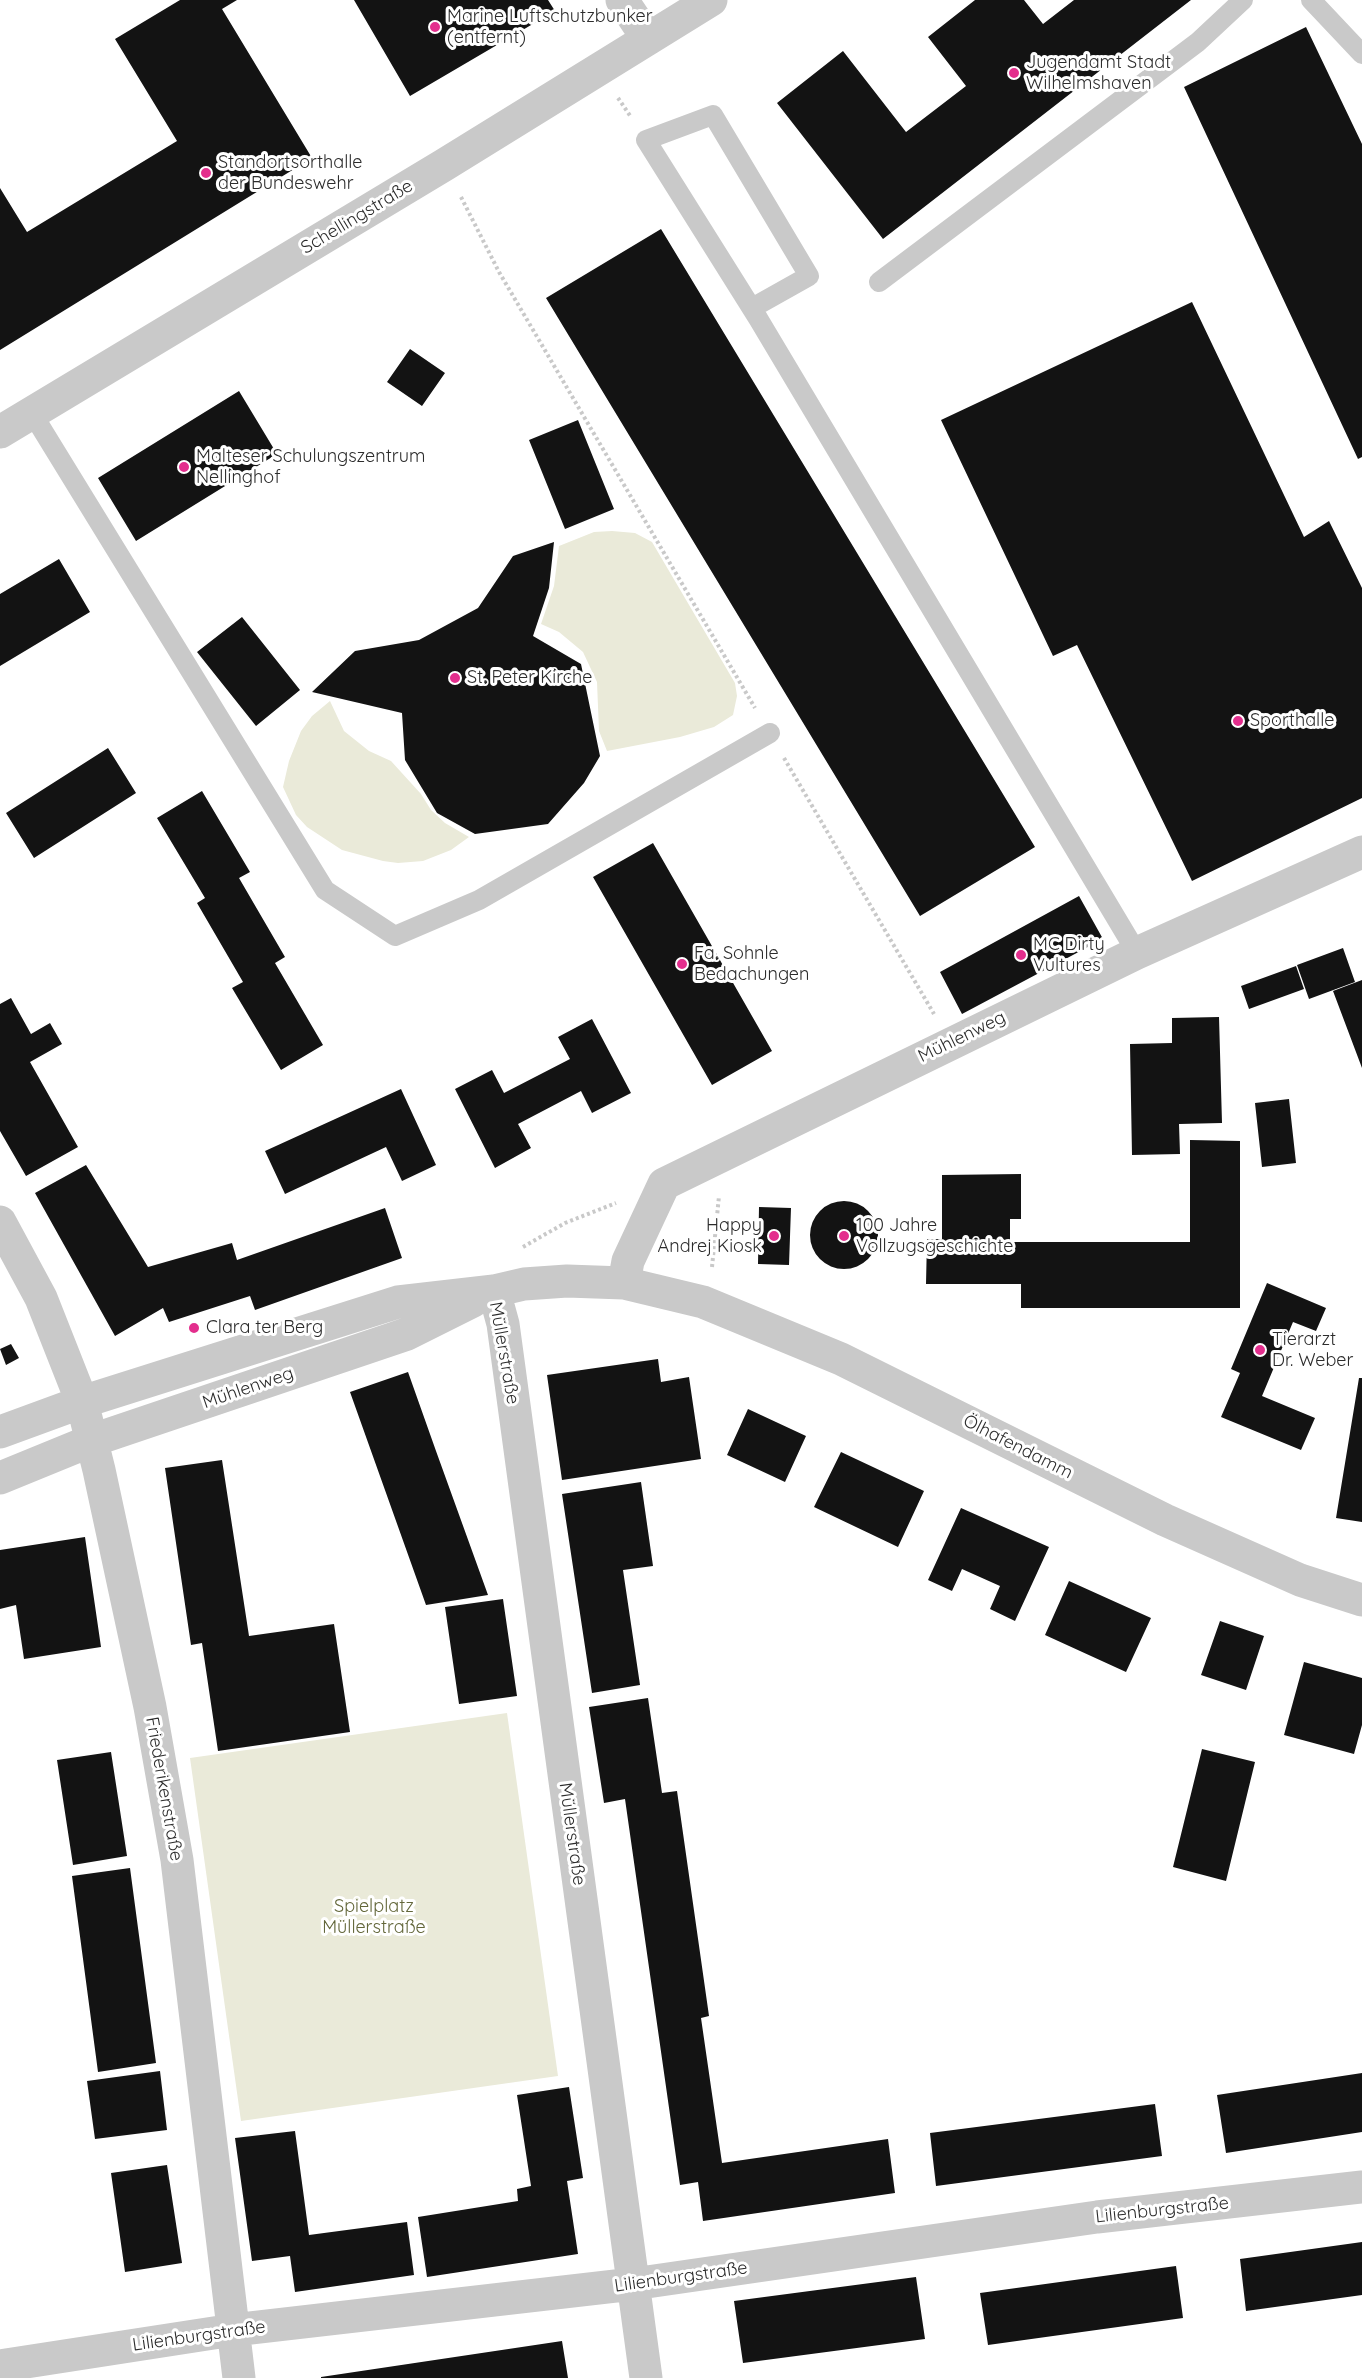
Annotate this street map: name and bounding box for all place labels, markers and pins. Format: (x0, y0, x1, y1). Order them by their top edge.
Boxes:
place label: Marine Luftschutzbunker (entfernt) (447, 6, 653, 48)
marker: Marine Luftschutzbunker (entfernt) (428, 20, 442, 34)
place label: Jugendamt Stadt Wilhelmshaven (1026, 52, 1171, 94)
marker: Jugendamt Stadt Wilhelmshaven (1007, 66, 1021, 80)
place label: Standortsorthalle der Bundeswehr (218, 152, 362, 195)
marker: Standortsorthalle der Bundeswehr (199, 166, 213, 180)
place label: Malteser Schulungszentrum Nellinghof (196, 446, 425, 488)
marker: Malteser Schulungszentrum Nellinghof (177, 460, 191, 474)
place label: St. Peter Kirche (467, 667, 592, 689)
marker: St. Peter Kirche (448, 671, 462, 685)
place label: Sporthalle (1250, 710, 1334, 732)
marker: Sporthalle (1231, 714, 1245, 728)
place label: MC Dirty Vultures (1033, 934, 1105, 976)
place label: Fa. Sohnle Bedachungen (694, 943, 809, 986)
marker: MC Dirty Vultures (1014, 948, 1028, 962)
marker: Fa. Sohnle Bedachungen (675, 957, 689, 971)
place label: Happy Andrej Kiosk (658, 1215, 762, 1258)
place label: 100 Jahre Vollzugsgeschichte (856, 1215, 1013, 1258)
marker: Happy Andrej Kiosk (767, 1229, 781, 1243)
marker: 100 Jahre Vollzugsgeschichte (837, 1229, 851, 1243)
place label: Clara ter Berg (206, 1317, 323, 1339)
marker: Clara ter Berg (187, 1321, 201, 1335)
place label: Tierarzt Dr. Weber (1272, 1329, 1353, 1372)
marker: Tierarzt Dr. Weber (1253, 1343, 1267, 1357)

